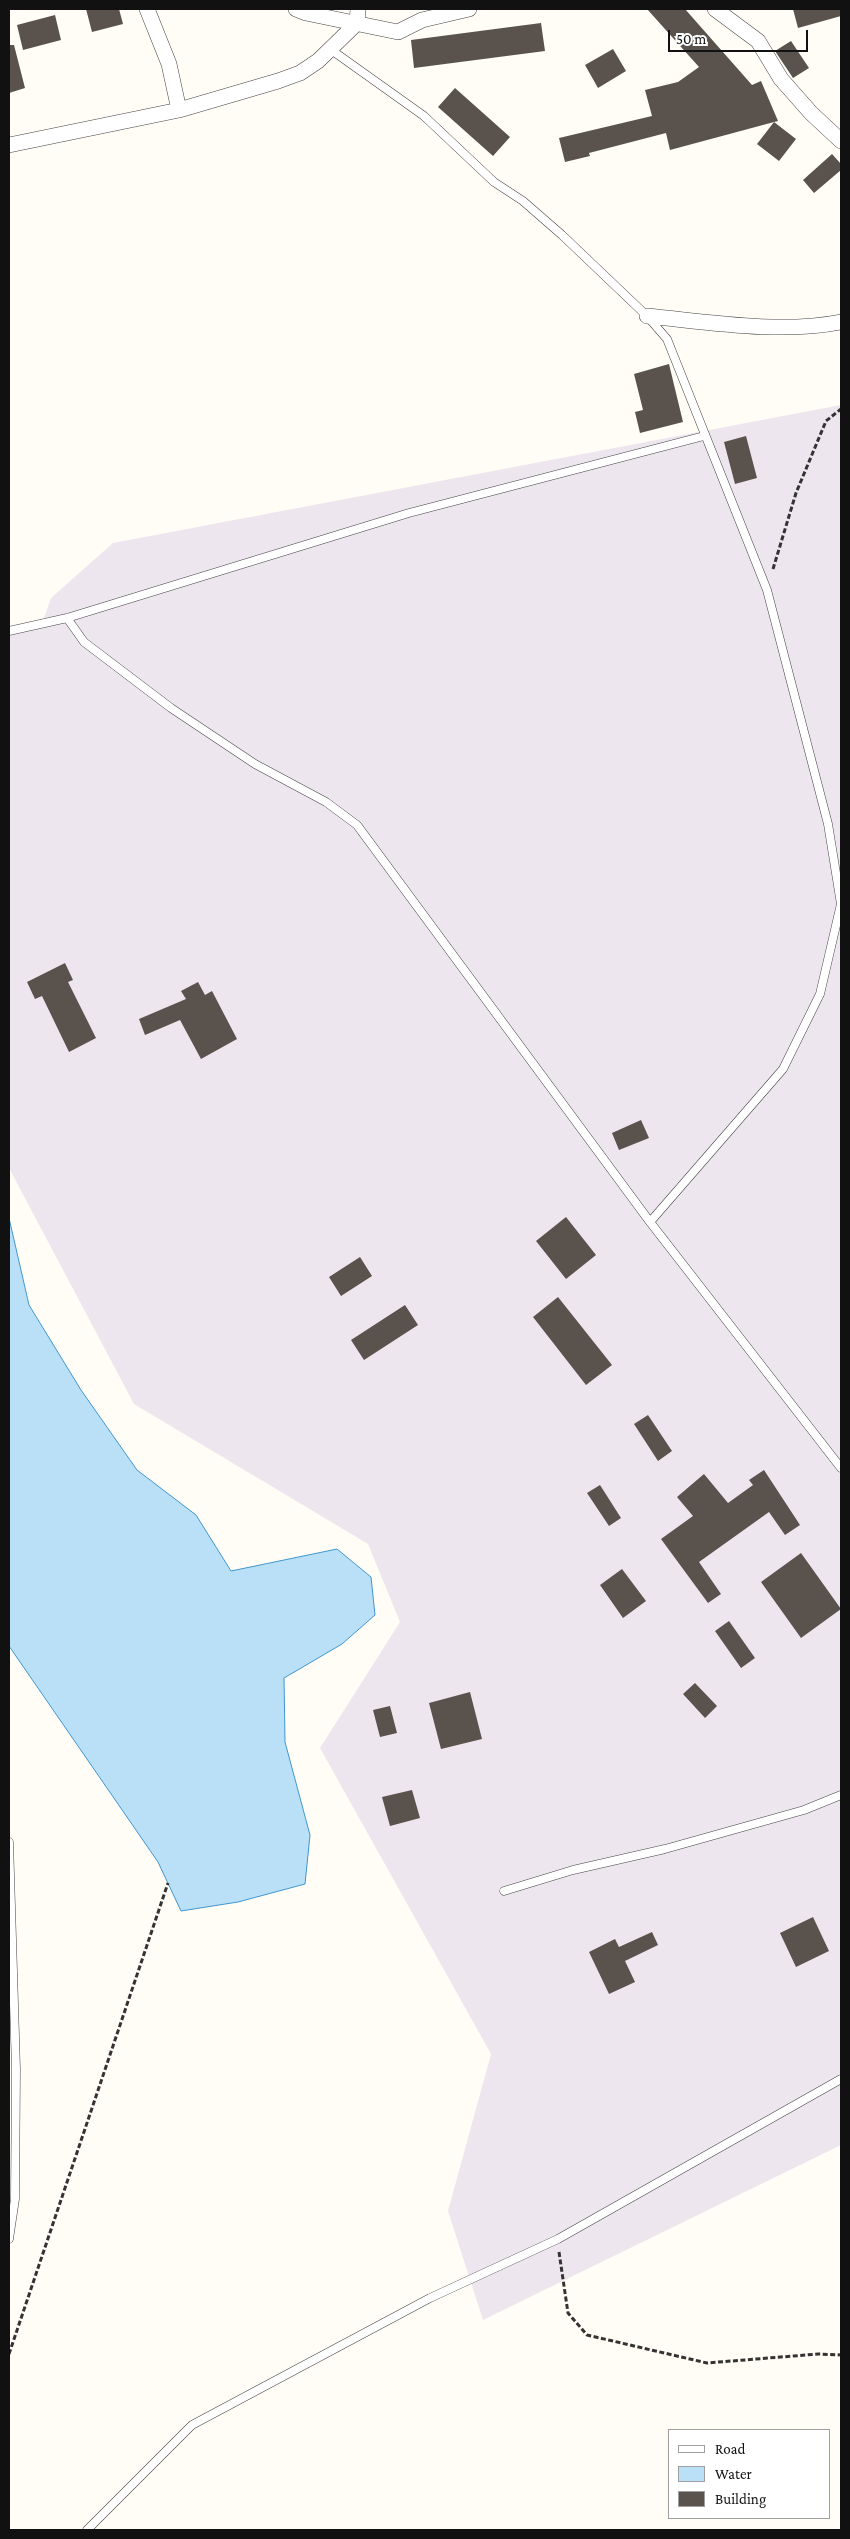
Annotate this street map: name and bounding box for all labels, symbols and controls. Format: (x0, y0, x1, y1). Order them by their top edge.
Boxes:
scale bar (670, 20, 810, 52)
text: 50 m (676, 31, 706, 47)
legend (668, 2429, 830, 2519)
text: Road (715, 2441, 745, 2457)
text: Water (715, 2466, 752, 2482)
text: Building (715, 2491, 766, 2507)

